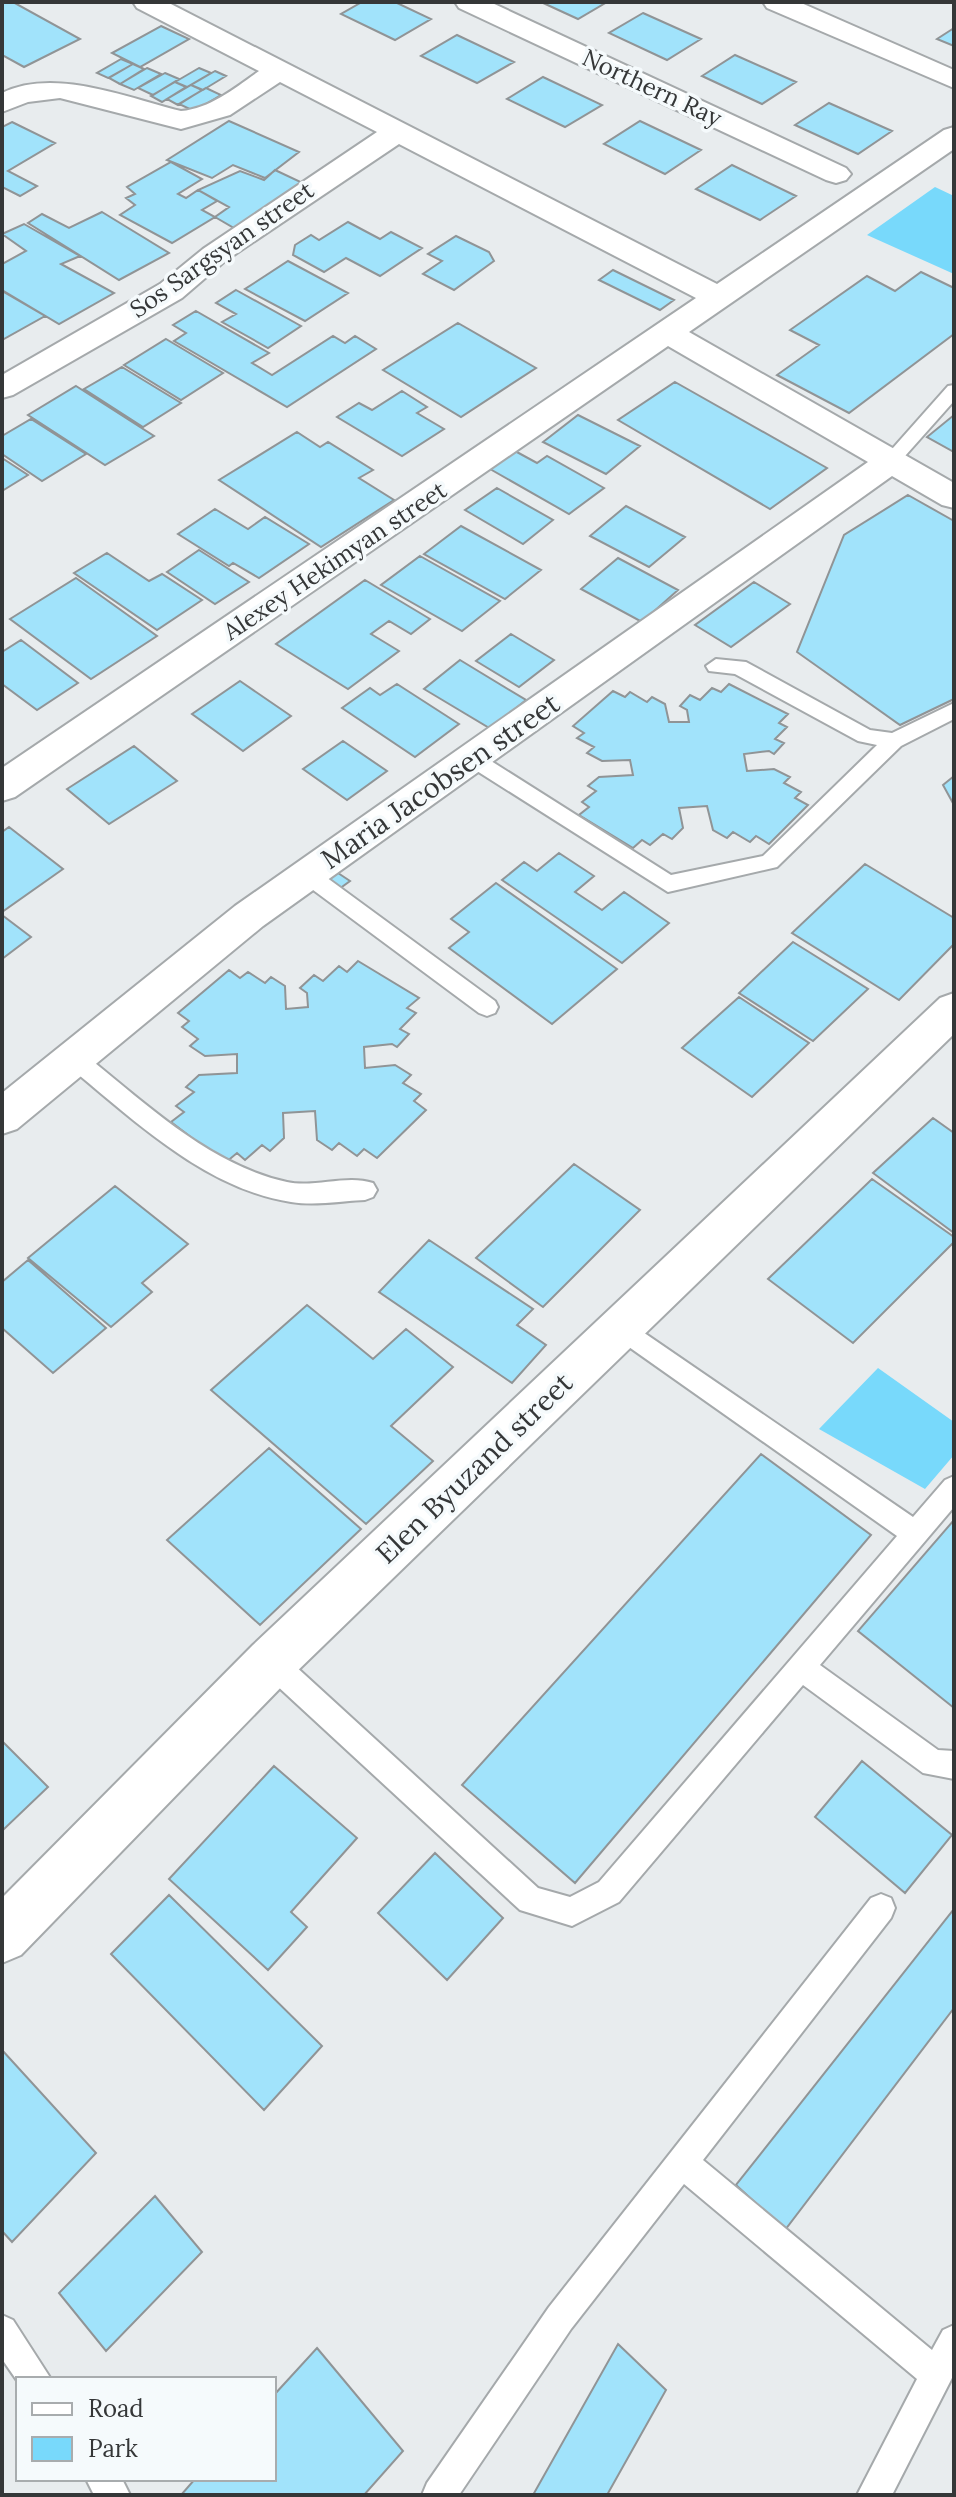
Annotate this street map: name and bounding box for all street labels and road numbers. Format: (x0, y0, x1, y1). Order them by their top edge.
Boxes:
street label: Northern Ray (577, 42, 727, 134)
street label: Sos Sargsyan street (124, 174, 320, 325)
street label: Alexey Hekimyan street (216, 474, 453, 647)
street label: Maria Jacobsen street (314, 685, 566, 877)
street label: Elen Byuzand street (368, 1365, 580, 1571)

